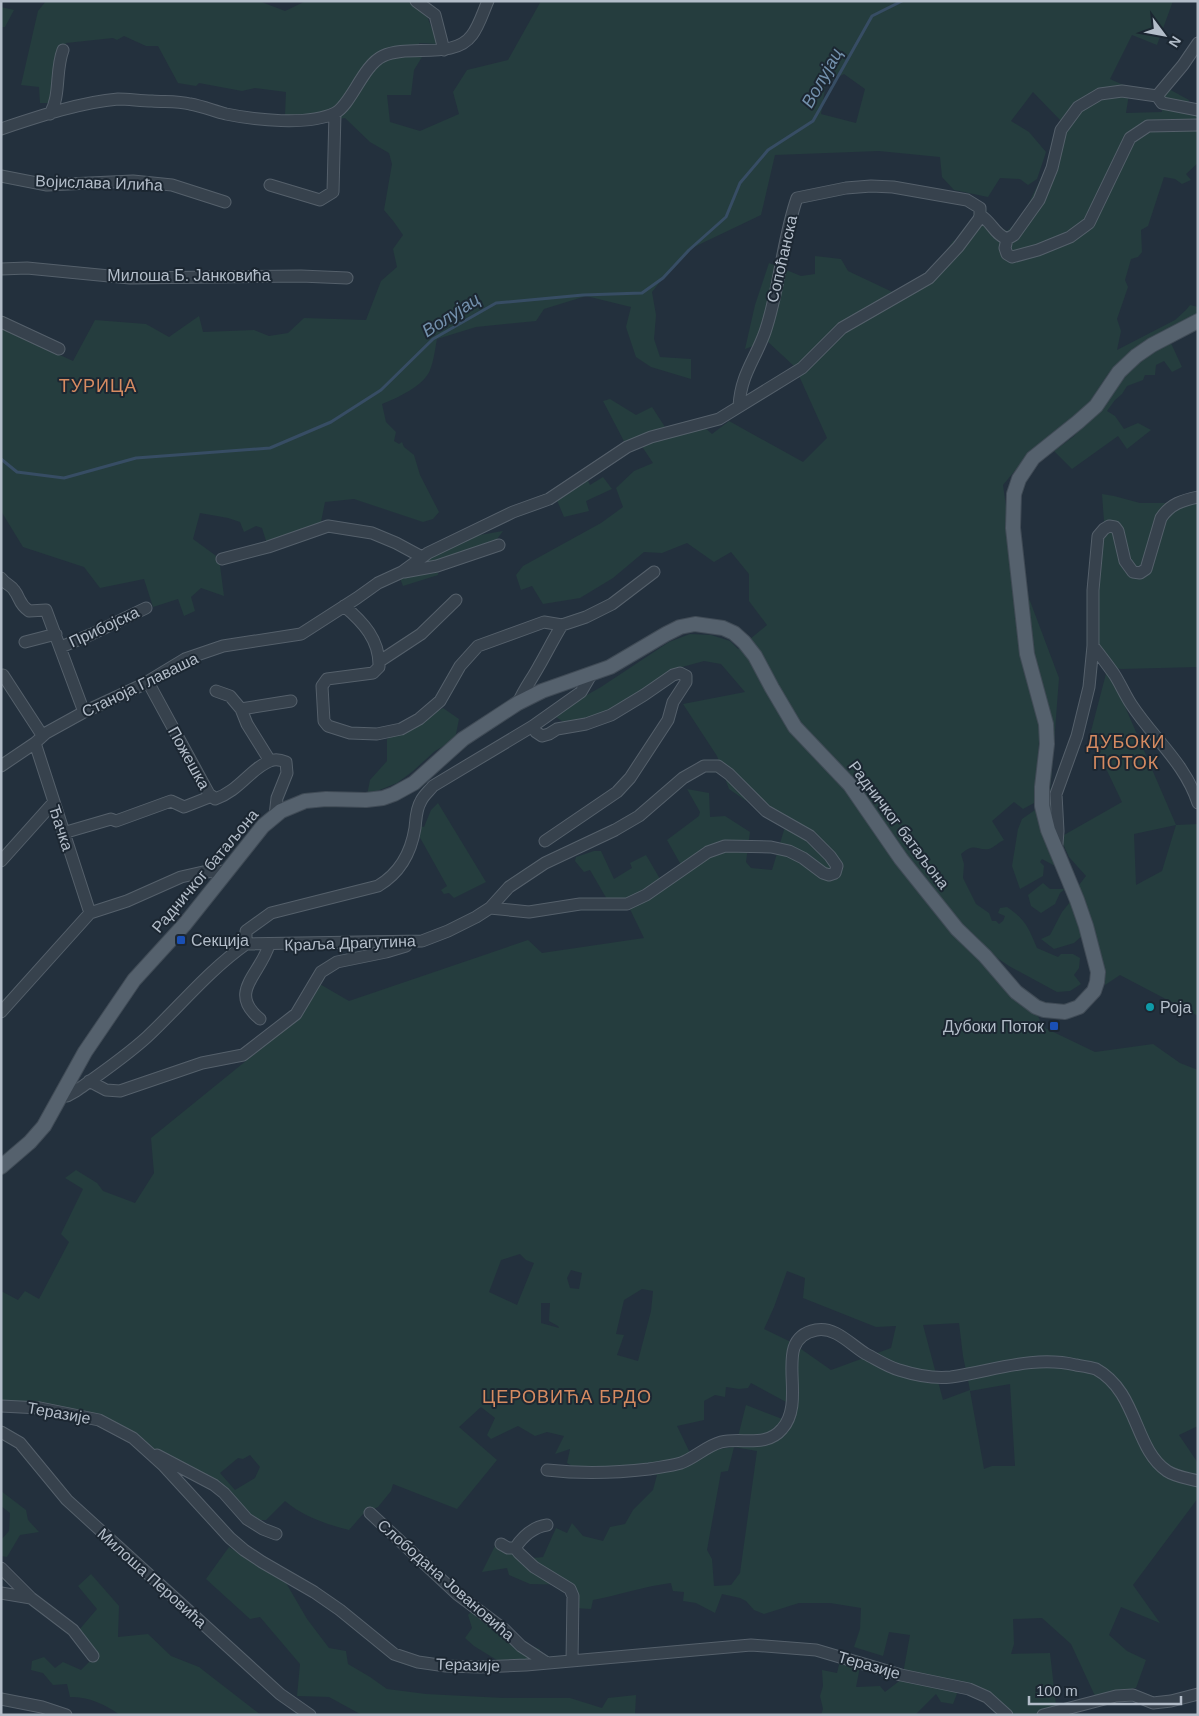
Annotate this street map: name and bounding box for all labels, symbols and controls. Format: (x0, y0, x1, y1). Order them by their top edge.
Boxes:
north arrow (1139, 10, 1189, 60)
text: N (1166, 33, 1184, 50)
water label: Волујац (798, 45, 846, 111)
street label: Војислава Илића (35, 172, 163, 194)
street label: Сопоћанска (764, 214, 800, 304)
street label: Милоша Б. Јанковића (107, 267, 271, 284)
water label: Волујац (418, 289, 484, 341)
district label: ТУРИЦА (59, 376, 137, 396)
street label: Прибојска (66, 603, 142, 651)
street label: Станоја Главаша (79, 649, 201, 721)
street label: Пожешка (165, 724, 213, 792)
district label: ДУБОКИ ПОТОК (1087, 732, 1165, 773)
street label: Радничког батаљона (845, 758, 953, 892)
street label: Ђачка (46, 803, 76, 853)
street label: Радничког батаљона (149, 806, 262, 936)
place label: Секција (191, 932, 249, 949)
street label: Краља Драгутина (284, 932, 416, 954)
marker: Секција (175, 934, 187, 946)
place label: Роја (1160, 999, 1191, 1016)
marker: Роја (1144, 1001, 1156, 1013)
place label: Дубоки Поток (943, 1018, 1045, 1035)
marker: Дубоки Поток (1048, 1020, 1060, 1032)
district label: ЦЕРОВИЋА БРДО (482, 1387, 652, 1407)
street label: Теразије (26, 1399, 92, 1427)
street label: Слободана Јовановића (374, 1516, 518, 1644)
street label: Милоша Перовића (94, 1525, 210, 1631)
street label: Теразије (836, 1648, 902, 1682)
street label: Теразије (436, 1655, 500, 1675)
scale bar (1029, 1674, 1182, 1706)
text: 100 m (1036, 1682, 1078, 1699)

